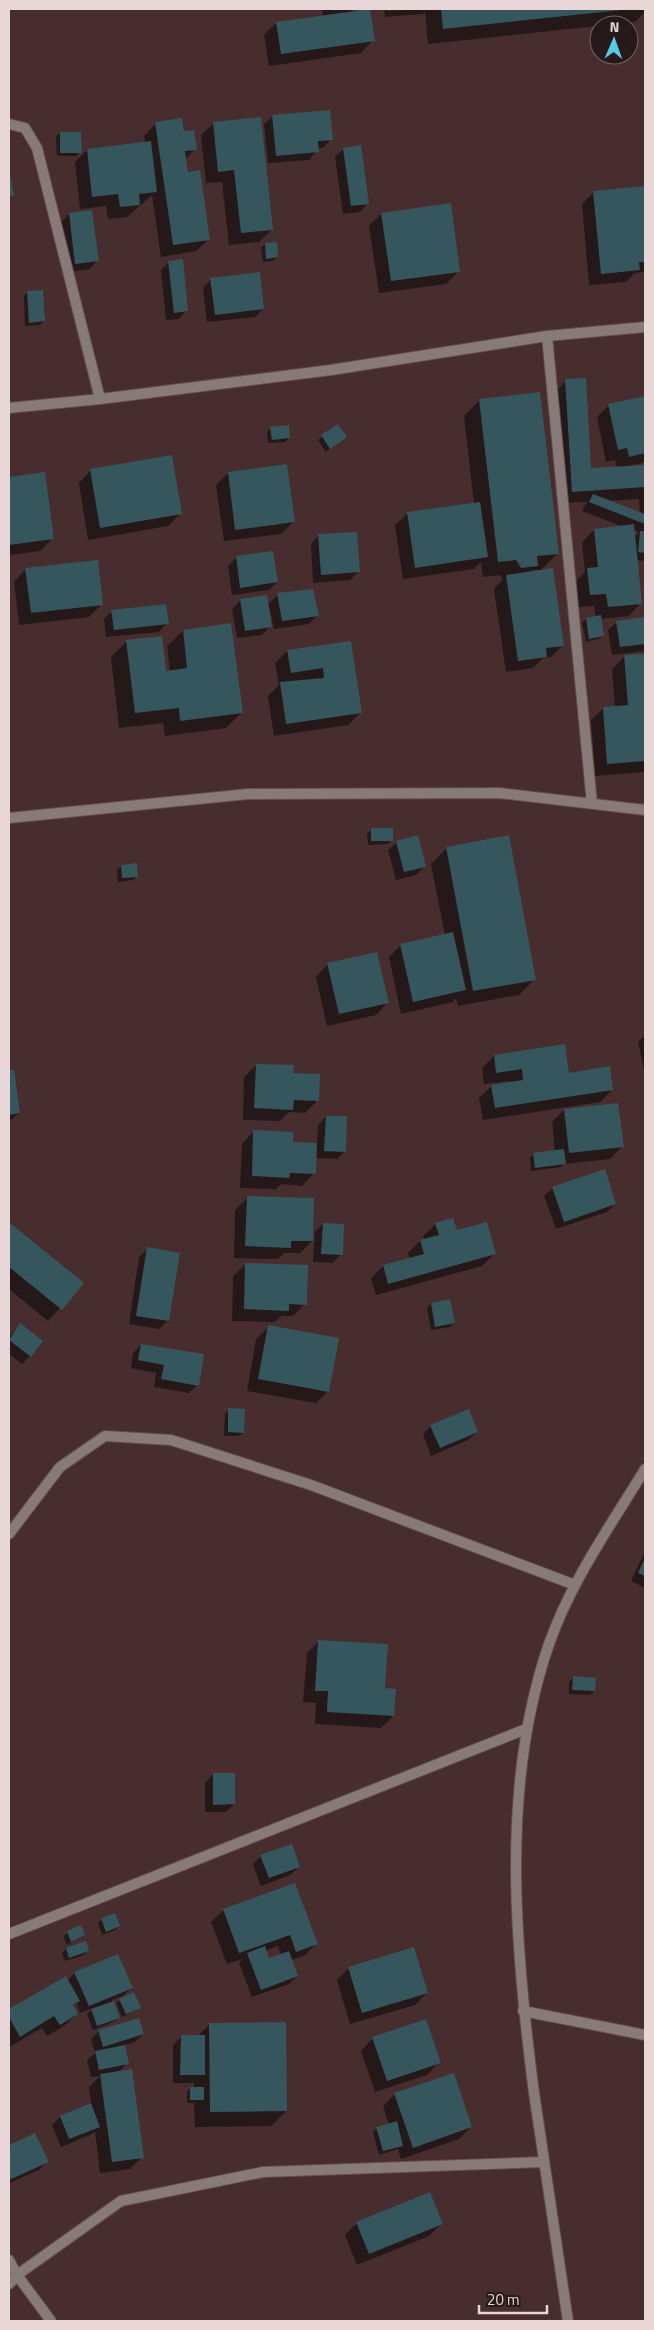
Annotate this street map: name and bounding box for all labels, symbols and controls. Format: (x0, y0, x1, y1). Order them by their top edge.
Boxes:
north arrow (589, 15, 639, 65)
text: N (609, 16, 620, 37)
scale bar (479, 2282, 546, 2314)
text: 20 m (487, 2288, 520, 2311)

